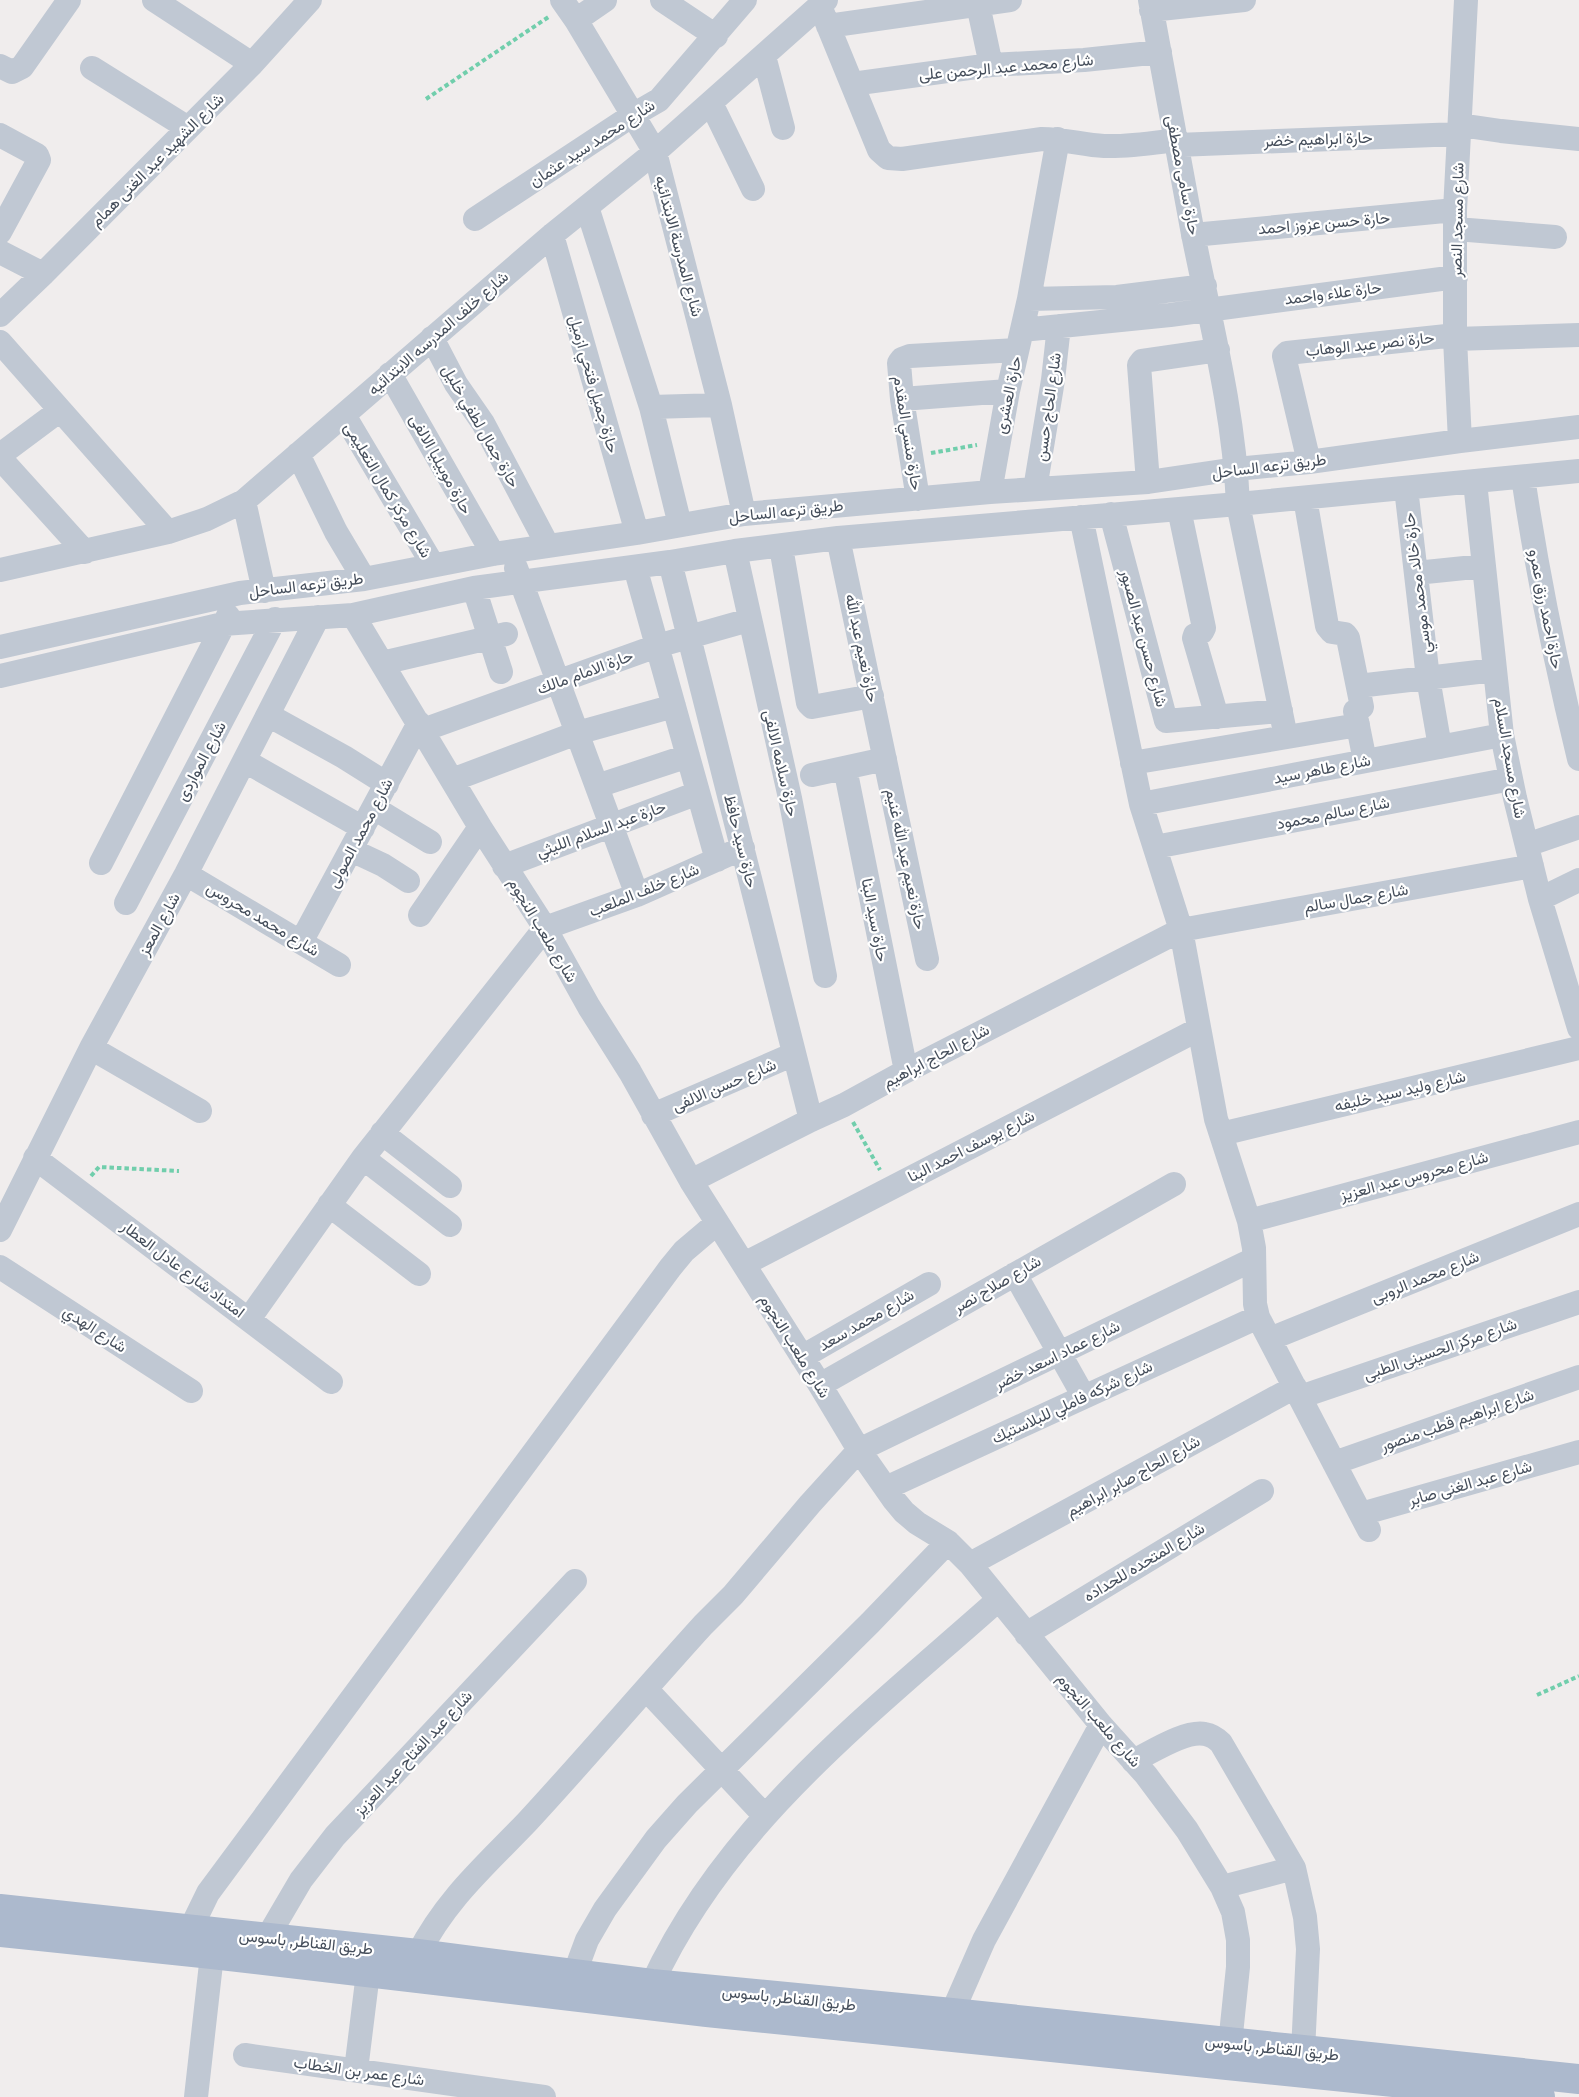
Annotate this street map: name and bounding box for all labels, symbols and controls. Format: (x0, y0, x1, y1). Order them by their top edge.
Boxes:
street label: شارع محمد عبد الرحمن على (918, 50, 1094, 86)
street label: شارع الشهيد عبد الغنى همام (86, 89, 229, 232)
street label: شارع محمد سيد عثمان (526, 95, 659, 192)
street label: حارة سامى مصطفى (1161, 114, 1204, 237)
street label: حارة ابراهيم خضر (1262, 128, 1373, 151)
street label: شارع مسجد النصر (1446, 162, 1470, 279)
street label: شارع المدرسة الابتدائيه (649, 173, 707, 319)
street label: حارة حسن عزوز احمد (1257, 208, 1391, 239)
street label: شارع خلف المدرسه الابتدائيه (364, 267, 513, 401)
street label: حارة علاء واحمد (1283, 278, 1383, 309)
street label: حارة جميل فتحي ازميل (561, 313, 623, 457)
street label: حارة نصر عبد الوهاب (1305, 328, 1436, 361)
street label: شارع الحاج حسن (1031, 351, 1067, 463)
street label: حارة العشرى (991, 354, 1027, 436)
street label: حارة جمال لطفي خليل (435, 361, 524, 493)
street label: حارة منسي المقدم (886, 375, 926, 492)
street label: حارة موبيليا الالفى (405, 411, 476, 518)
street label: شارع مركز كمال التعليمى (338, 419, 436, 562)
street label: طريق ترعه الساحل (1211, 450, 1328, 483)
street label: طريق ترعه الساحل (728, 496, 844, 527)
street label: حارة خالد محمد موسي (1399, 511, 1439, 654)
street label: حارة احمد رزق عمرو (1524, 547, 1567, 671)
street label: شارع حسن عبد الصبور (1114, 566, 1172, 709)
street label: طريق ترعه الساحل (248, 569, 365, 602)
street label: حارة نعيم عبد الله (840, 592, 883, 704)
street label: حارة الامام مالك (534, 646, 636, 699)
street label: شارع مسجد السلام (1488, 696, 1530, 820)
street label: حارة سلامه الالفى (759, 708, 803, 819)
street label: شارع المواردى (172, 718, 232, 805)
street label: شارع طاهر سيد (1272, 750, 1373, 790)
street label: شارع محمد الصولى (323, 775, 399, 892)
street label: حارة نعيم عبد الله غنيم (881, 787, 930, 932)
street label: حارة سيد حافظ (719, 792, 762, 890)
street label: شارع سالم محمود (1275, 793, 1391, 835)
street label: حارة عبد السلام الليثي (534, 797, 670, 865)
street label: شارع خلف الملعب (586, 859, 703, 923)
street label: شارع ملعب النجوم (503, 874, 582, 987)
street label: حارة سيد البنا (857, 877, 892, 964)
street label: شارع محمد محروس (202, 878, 323, 962)
street label: شارع جمال سالم (1302, 879, 1410, 918)
street label: شارع المعز (134, 889, 186, 961)
street label: شارع الحاج ابراهيم (879, 1020, 994, 1094)
street label: شارع حسن الالفى (669, 1055, 780, 1117)
street label: شارع وليد سيد خليفه (1332, 1067, 1468, 1117)
street label: شارع يوسف احمد البنا (905, 1106, 1038, 1188)
street label: شارع محروس عبد العزيز (1337, 1147, 1491, 1207)
street label: امتداد شارع عادل العطار (116, 1216, 248, 1323)
street label: شارع محمد الروبى (1368, 1247, 1483, 1309)
street label: شارع صلاح نصر (949, 1251, 1045, 1319)
street label: شارع محمد سعد (815, 1285, 918, 1357)
street label: شارع ملعب النجوم (754, 1291, 834, 1402)
street label: شارع الهدي (57, 1301, 130, 1360)
street label: شارع مركز الحسينى الطبى (1361, 1314, 1520, 1386)
street label: شارع عماد اسعد خضر (990, 1316, 1124, 1396)
street label: شارع شركه فاملي للبلاستيك (989, 1356, 1157, 1451)
street label: شارع ابراهيم قطب منصور (1377, 1385, 1537, 1457)
street label: شارع الحاج صابر ابراهيم (1063, 1431, 1204, 1523)
street label: شارع عبد الغنى صابر (1405, 1456, 1534, 1512)
street label: شارع المتحده للحداده (1080, 1518, 1209, 1607)
street label: شارع ملعب النجوم (1051, 1669, 1145, 1772)
street label: شارع عبد الفتاح عبد العزيز (349, 1686, 478, 1822)
street label: طريق القناطر, باسوس (238, 1926, 374, 1959)
street label: طريق القناطر, باسوس (721, 1982, 857, 2015)
street label: طريق القناطر, باسوس (1204, 2032, 1340, 2065)
street label: شارع عمر بن الخطاب (292, 2052, 425, 2092)

